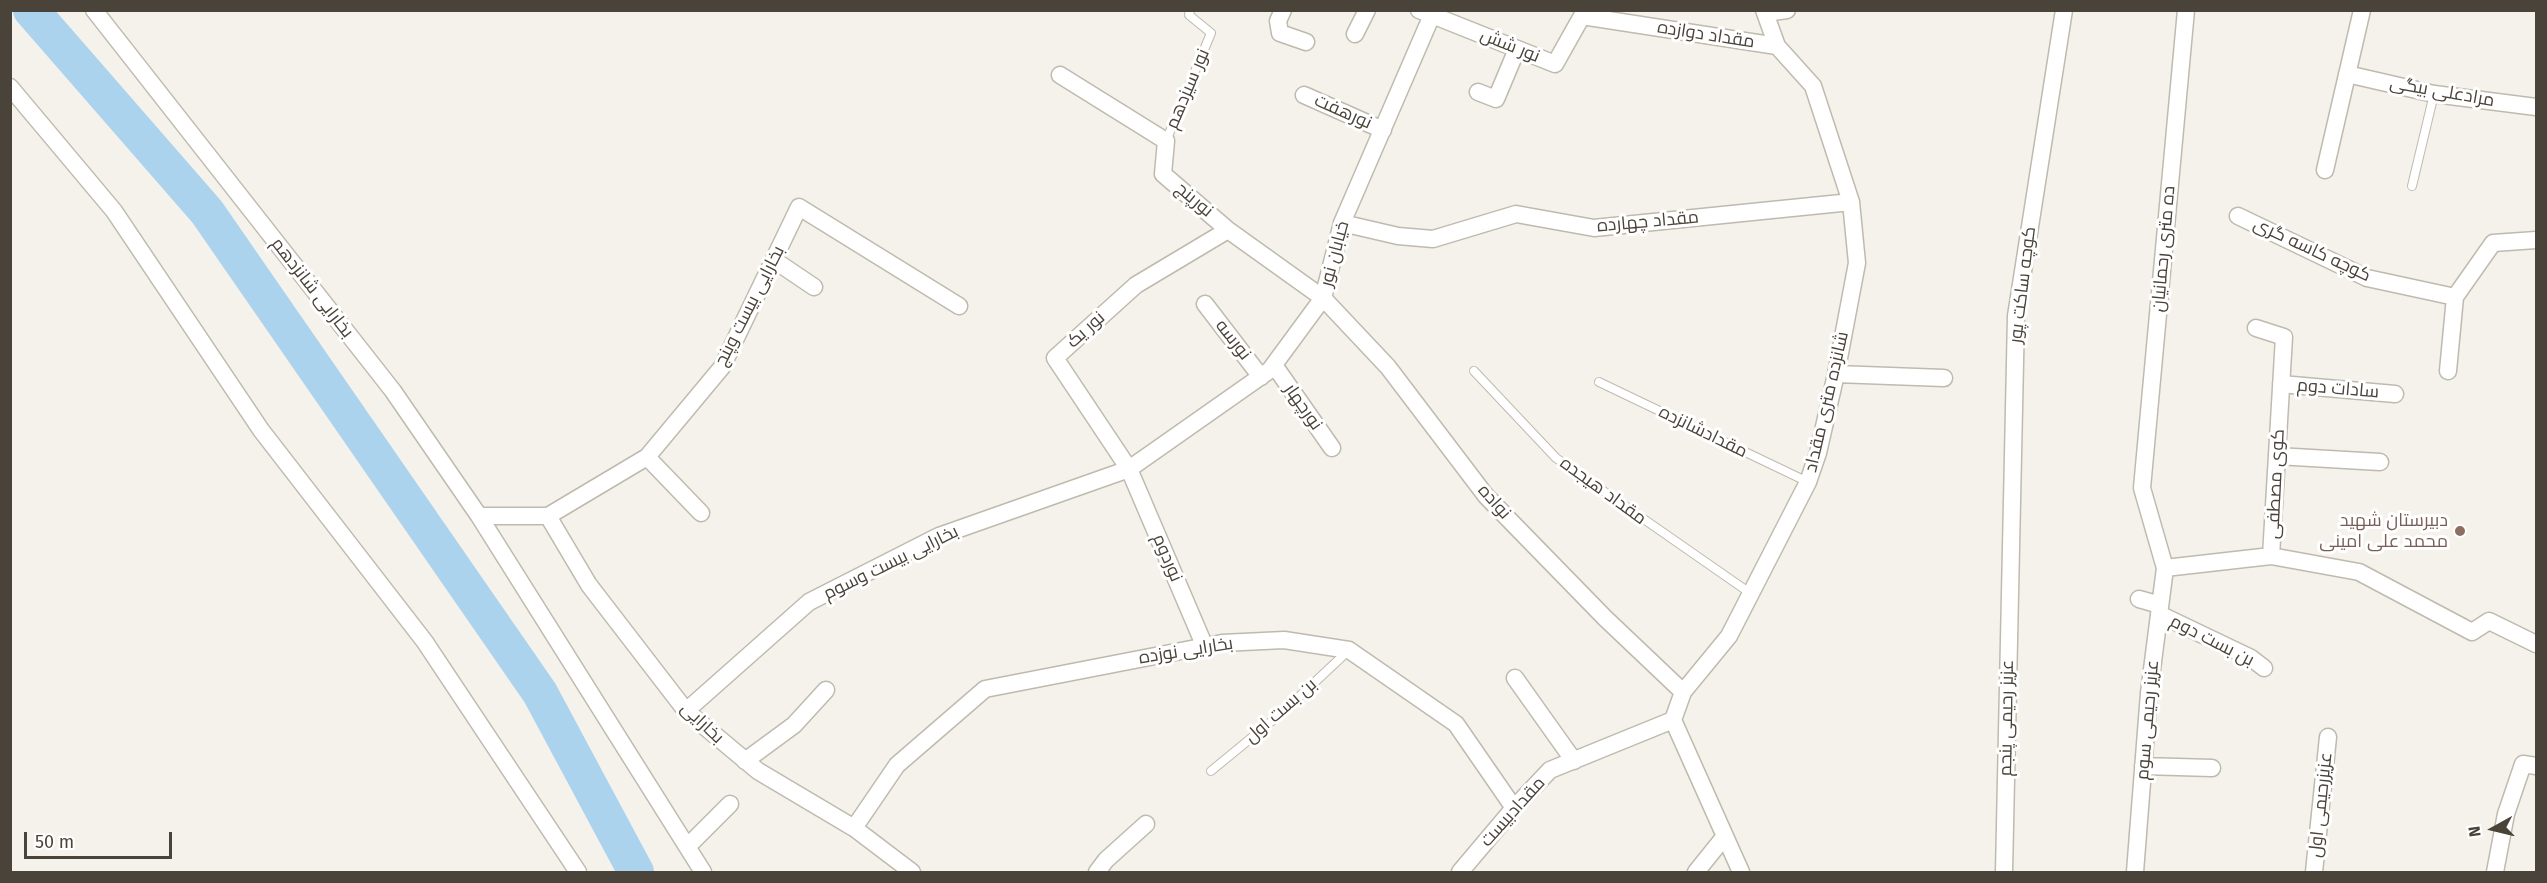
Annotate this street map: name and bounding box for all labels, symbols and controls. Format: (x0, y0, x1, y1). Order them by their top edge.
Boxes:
street label: مقداد دوازده (1656, 17, 1756, 53)
street label: نور شش (1477, 24, 1543, 68)
street label: نور سیزدهم (1161, 46, 1215, 132)
street label: مرادعلی بیگی (2388, 72, 2496, 112)
street label: نورهفت (1311, 90, 1375, 134)
street label: نورپنج (1171, 178, 1217, 222)
street label: ده متری رحمانیان (2148, 185, 2180, 313)
street label: مقداد چهارده (1596, 207, 1700, 237)
street label: کوچه کاسه گری (2250, 213, 2374, 287)
street label: خیابان نور (1316, 219, 1354, 289)
street label: کوچه ساکت پور (2005, 225, 2041, 345)
street label: بخارایی شانزدهم (266, 234, 358, 342)
street label: بخارایی بیست وپنج (710, 242, 790, 370)
street label: نور یک (1062, 307, 1110, 353)
street label: نورسه (1211, 316, 1255, 364)
street label: شانزده متری مقداد (1800, 330, 1854, 474)
street label: سادات دوم (2296, 375, 2380, 403)
street label: نورچهار (1279, 380, 1327, 434)
street label: مقدادشانزده (1655, 401, 1751, 463)
street label: کوی مصطفی (2262, 428, 2290, 540)
street label: مقداد هیجده (1556, 452, 1650, 530)
street label: نواده (1473, 480, 1515, 524)
place label: دبیرستان شهید محمد علی امینی (2319, 510, 2448, 552)
street label: بخارایی بیست وسوم (820, 521, 962, 605)
marker: دبیرستان شهید محمد علی امینی (2453, 524, 2467, 538)
street label: نوردوم (1147, 531, 1187, 585)
street label: بن بست دوم (2166, 611, 2258, 671)
street label: بخارایی نوزده (1137, 633, 1235, 669)
street label: عزیز رحیمی پنجم (1995, 659, 2019, 777)
street label: عزیز رحیمی سوم (2132, 659, 2164, 781)
street label: بن بست اول (1240, 674, 1322, 748)
street label: بخارایی (676, 698, 728, 748)
street label: عزیزرحیمی اول (2305, 751, 2337, 859)
street label: مقدادبیست (1476, 773, 1550, 851)
north arrow (2463, 799, 2523, 859)
scale bar (27, 820, 176, 858)
text: N (2465, 825, 2485, 838)
text: 50 m (35, 831, 74, 853)

